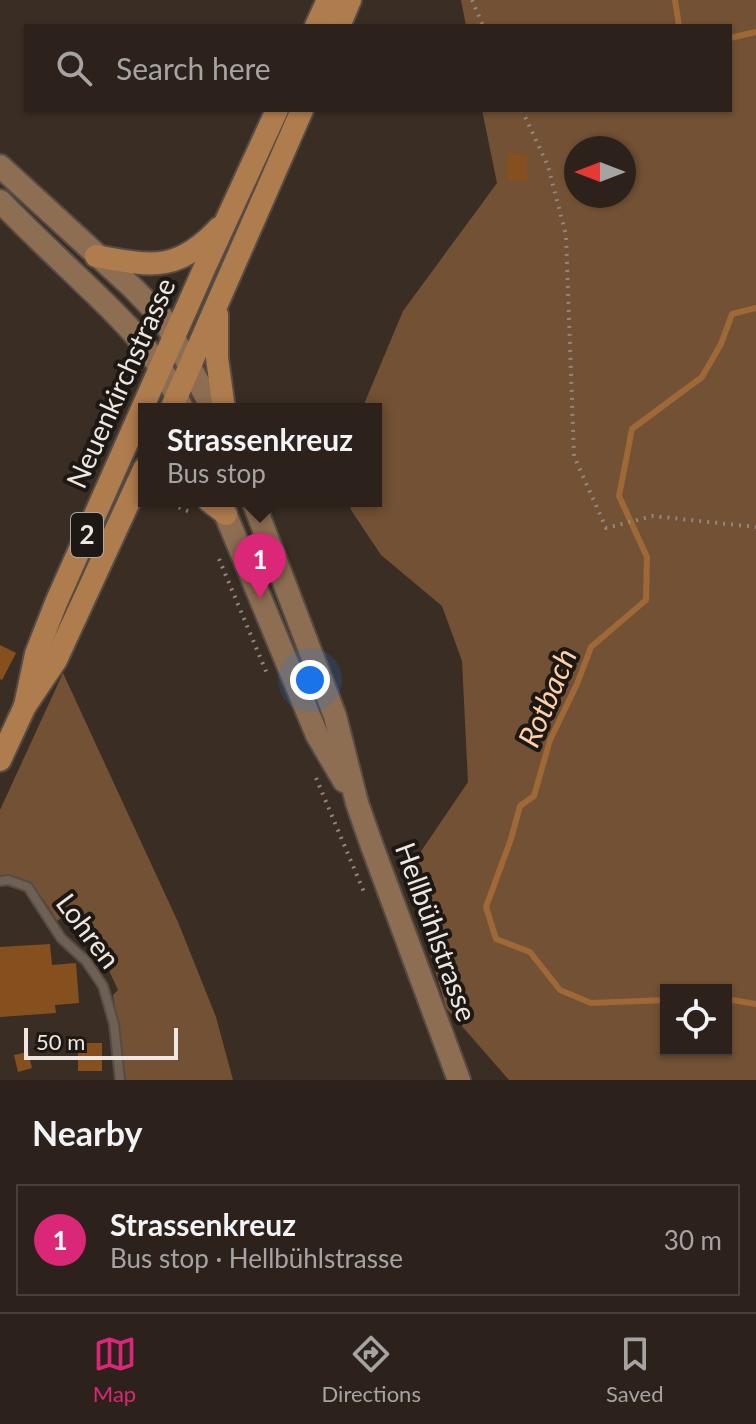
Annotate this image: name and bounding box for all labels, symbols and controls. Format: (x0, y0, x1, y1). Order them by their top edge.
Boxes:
search box (24, 24, 732, 112)
icon: search (52, 46, 96, 90)
text: Search here (116, 50, 271, 86)
north arrow (564, 136, 636, 208)
street label: Neuenkirchstrasse (59, 272, 182, 493)
popup (138, 403, 382, 507)
text: Strassenkreuz (167, 421, 353, 457)
text: Bus stop (167, 457, 266, 489)
road number: 2 (71, 513, 103, 557)
pin: 1 (234, 533, 286, 599)
water label: Rotbach (509, 643, 583, 752)
your location (290, 660, 330, 700)
street label: Hellbühlstrasse (389, 838, 485, 1026)
street label: Lohren (50, 886, 128, 975)
map controls (660, 984, 732, 1056)
button: locate (660, 984, 732, 1056)
scale bar (24, 1024, 178, 1060)
text: 50 m (36, 1028, 85, 1055)
text: Nearby (32, 1112, 143, 1153)
text: Strassenkreuz (110, 1206, 296, 1242)
text: 1 (52, 1224, 68, 1256)
text: 30 m (664, 1224, 722, 1256)
text: Bus stop · Hellbühlstrasse (110, 1242, 403, 1274)
tab: Map (93, 1332, 137, 1407)
tab: Directions (322, 1332, 421, 1407)
tab: Saved (606, 1332, 663, 1407)

